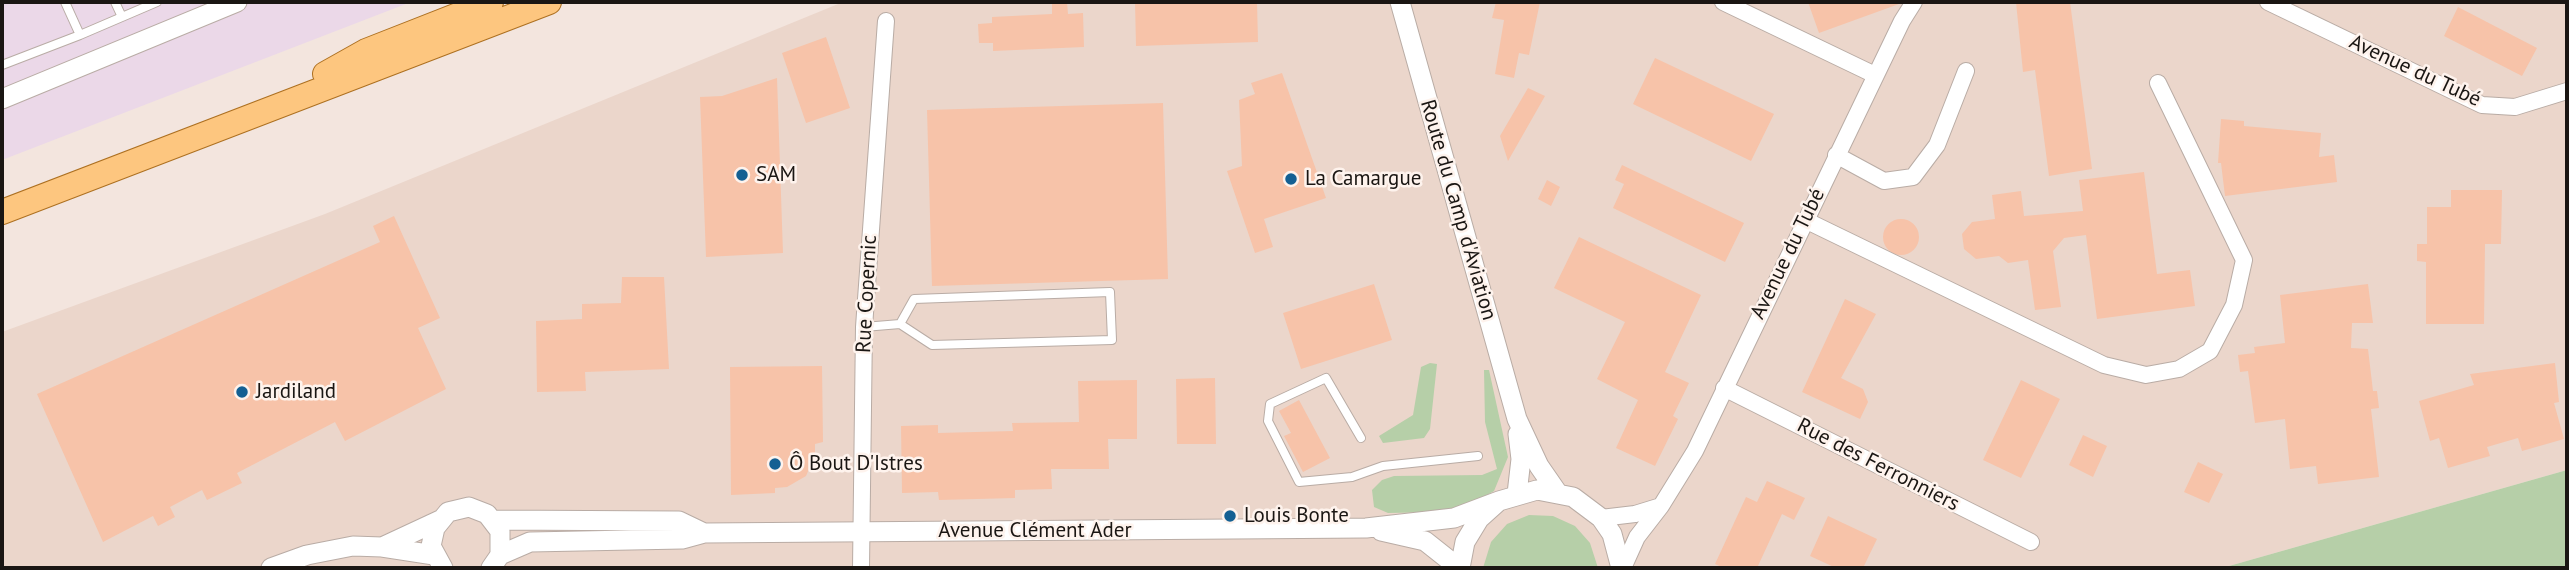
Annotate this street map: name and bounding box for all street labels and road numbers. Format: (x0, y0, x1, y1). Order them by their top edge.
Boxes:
street label: Avenue du Tubé (2345, 30, 2485, 112)
street label: Route du Camp d'Aviation (1414, 97, 1502, 323)
street label: Avenue du Tubé (1746, 185, 1830, 323)
street label: Rue Copernic (851, 234, 883, 354)
street label: Rue des Ferronniers (1793, 413, 1963, 517)
street label: Avenue Clément Ader (938, 518, 1132, 544)

